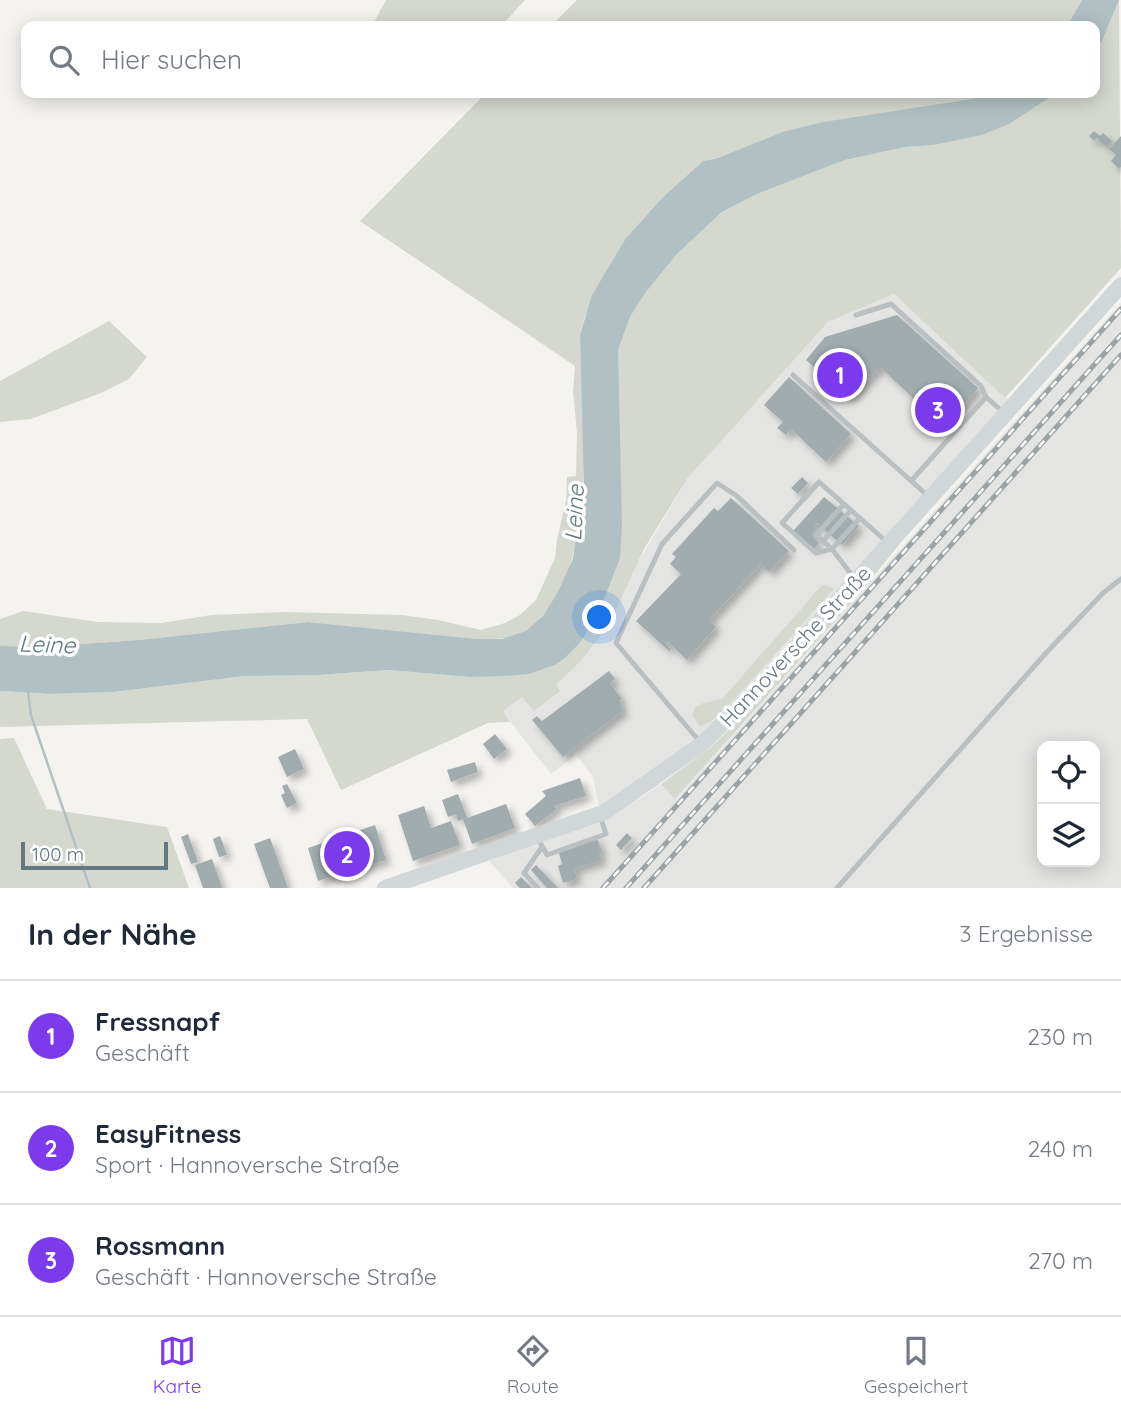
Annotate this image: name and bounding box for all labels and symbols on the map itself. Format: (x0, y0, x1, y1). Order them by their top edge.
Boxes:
pin: 1 (817, 349, 863, 401)
pin: 3 (915, 384, 961, 436)
water label: Leine (558, 483, 590, 542)
street label: Hannoversche Straße (714, 560, 876, 732)
your location (582, 600, 616, 634)
water label: Leine (18, 629, 77, 660)
pin: 2 (324, 828, 370, 880)
scale bar (21, 839, 168, 871)

